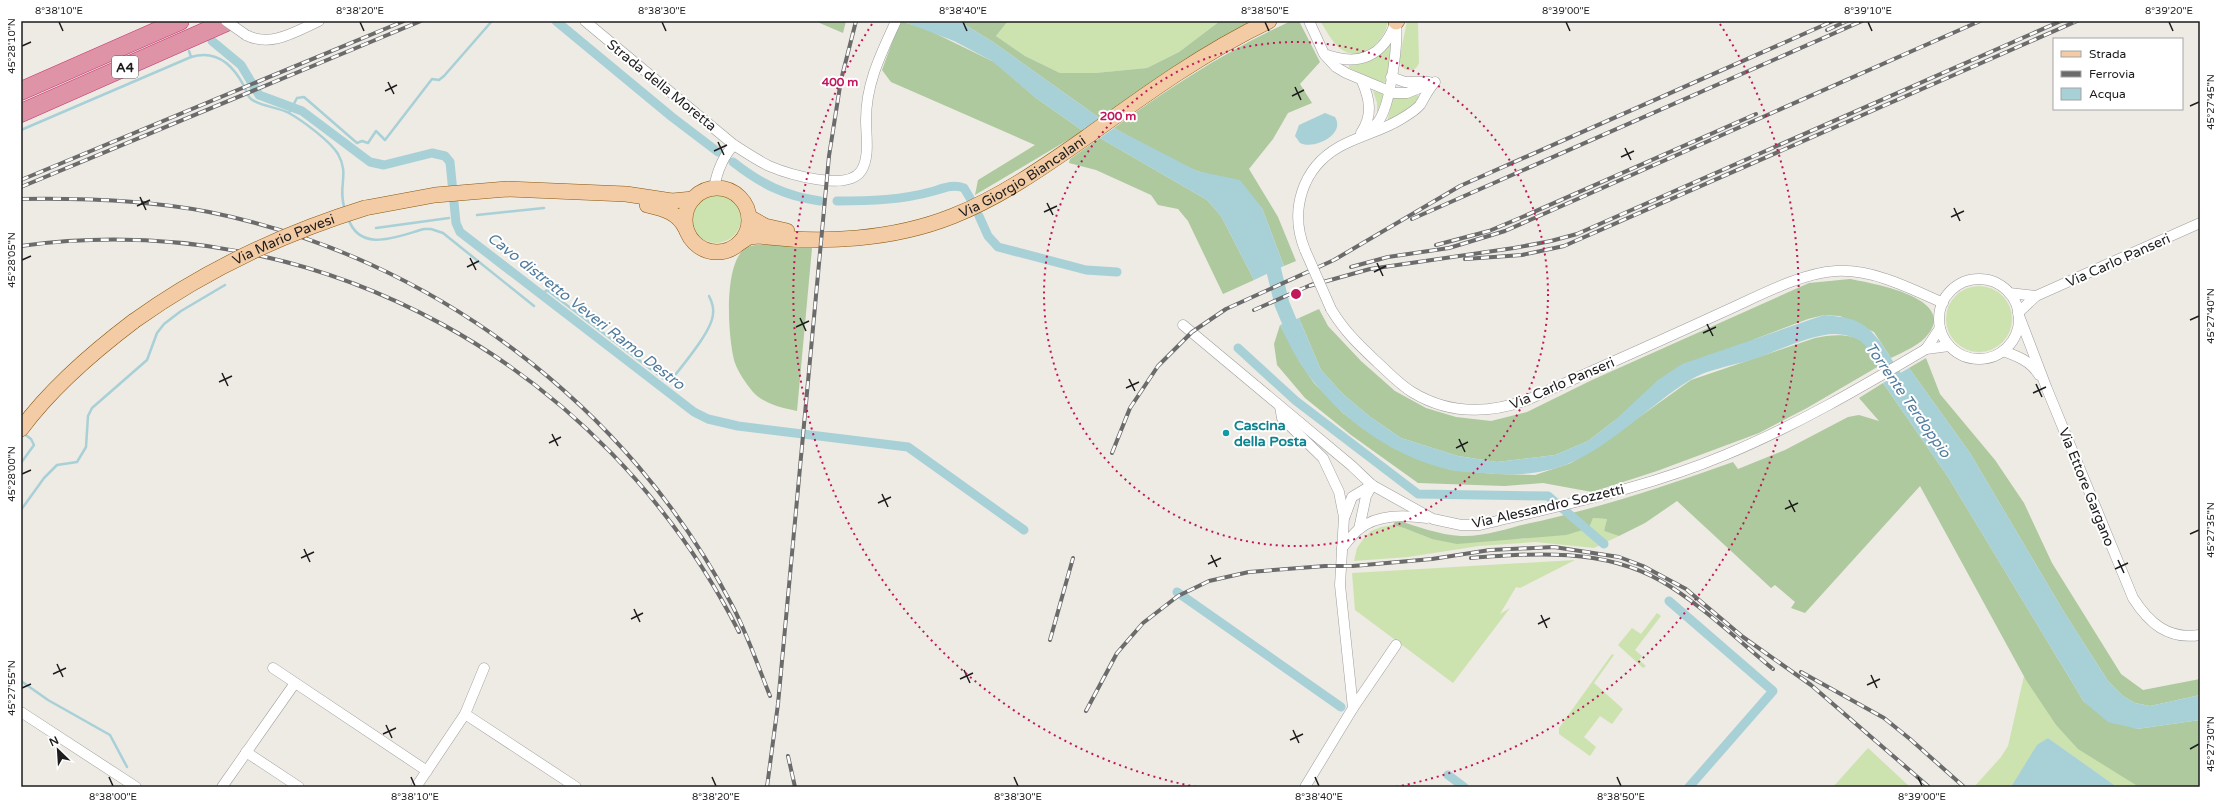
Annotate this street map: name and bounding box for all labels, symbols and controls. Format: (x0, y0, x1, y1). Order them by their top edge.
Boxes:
text: 8°38'10"E (35, 5, 83, 17)
text: 8°38'20"E (336, 5, 384, 17)
text: 8°38'30"E (638, 5, 686, 17)
text: 8°38'40"E (939, 5, 987, 17)
text: 8°38'50"E (1241, 5, 1289, 17)
text: 8°39'00"E (1542, 5, 1590, 17)
text: 8°39'10"E (1844, 5, 1892, 17)
text: 8°39'20"E (2145, 5, 2193, 17)
text: 45°28'10"N (6, 18, 18, 74)
street label: Strada della Moretta (604, 36, 720, 135)
legend (2053, 38, 2183, 110)
text: Strada (2089, 47, 2126, 61)
road number: A4 (112, 56, 138, 78)
text: Ferrovia (2089, 67, 2135, 81)
text: 45°27'45"N (2205, 74, 2217, 130)
text: 400 m (822, 75, 858, 89)
text: Acqua (2089, 87, 2126, 101)
text: 200 m (1100, 109, 1136, 123)
street label: Via Giorgio Biancalani (957, 132, 1089, 221)
street label: Via Mario Pavesi (230, 211, 337, 269)
water label: Cavo distretto Veveri Ramo Destro (484, 229, 689, 394)
street label: Via Carlo Panseri (2064, 230, 2173, 291)
text: 45°28'05"N (6, 232, 18, 288)
centre of rings (1289, 287, 1303, 301)
text: 45°27'40"N (2205, 288, 2217, 344)
water label: Torrente Terdoppio (1861, 339, 1955, 462)
street label: Via Carlo Panseri (1507, 354, 1617, 413)
place label: Cascina della Posta (1234, 417, 1307, 450)
street label: Via Ettore Gargano (2055, 425, 2118, 549)
marker: Cascina della Posta (1221, 428, 1231, 438)
text: 45°28'00"N (6, 446, 18, 502)
street label: Via Alessandro Sozzetti (1470, 481, 1626, 532)
text: 45°27'35"N (2205, 502, 2217, 558)
text: 45°27'55"N (6, 660, 18, 716)
text: 45°27'30"N (2205, 716, 2217, 772)
north arrow (38, 730, 78, 770)
text: N (47, 734, 61, 749)
text: 8°38'00"E (89, 791, 137, 803)
text: 8°38'10"E (391, 791, 439, 803)
text: 8°38'20"E (692, 791, 740, 803)
text: 8°38'30"E (994, 791, 1042, 803)
text: 8°38'40"E (1295, 791, 1343, 803)
text: 8°38'50"E (1597, 791, 1645, 803)
text: 8°39'00"E (1898, 791, 1946, 803)

